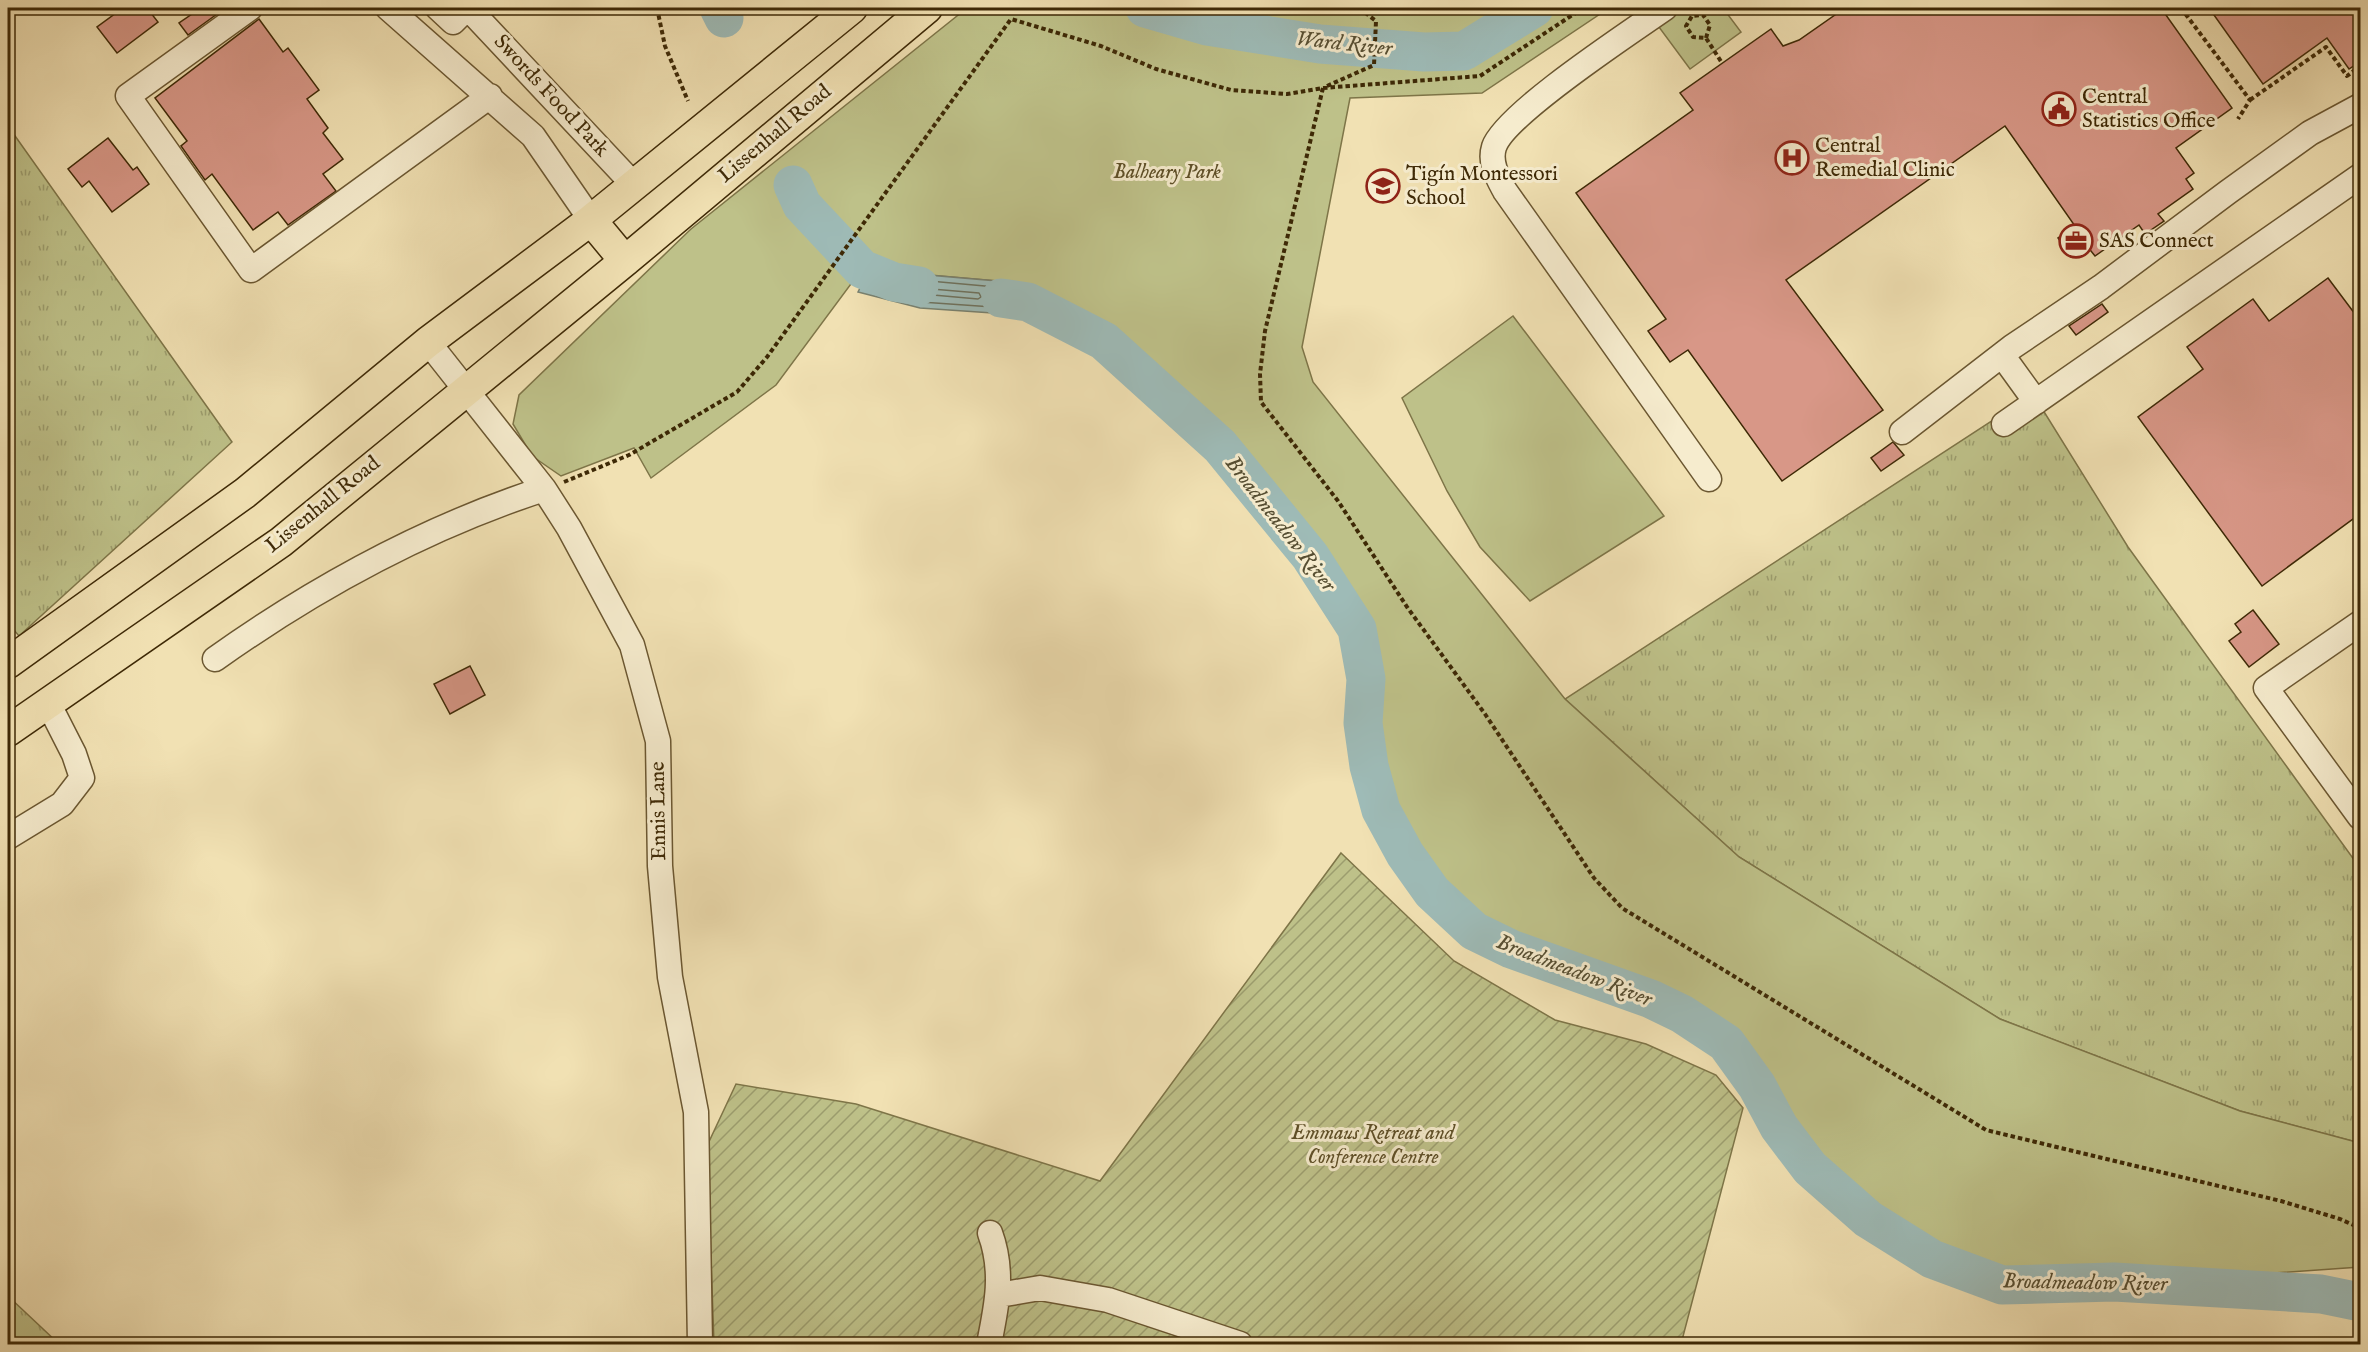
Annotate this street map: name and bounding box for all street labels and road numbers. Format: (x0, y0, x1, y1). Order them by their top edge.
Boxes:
street label: Swords Food Park (487, 29, 615, 163)
street label: Lissenhall Road (713, 78, 838, 189)
street label: Lissenhall Road (260, 450, 386, 560)
street label: Ennis Lane (645, 761, 673, 861)

